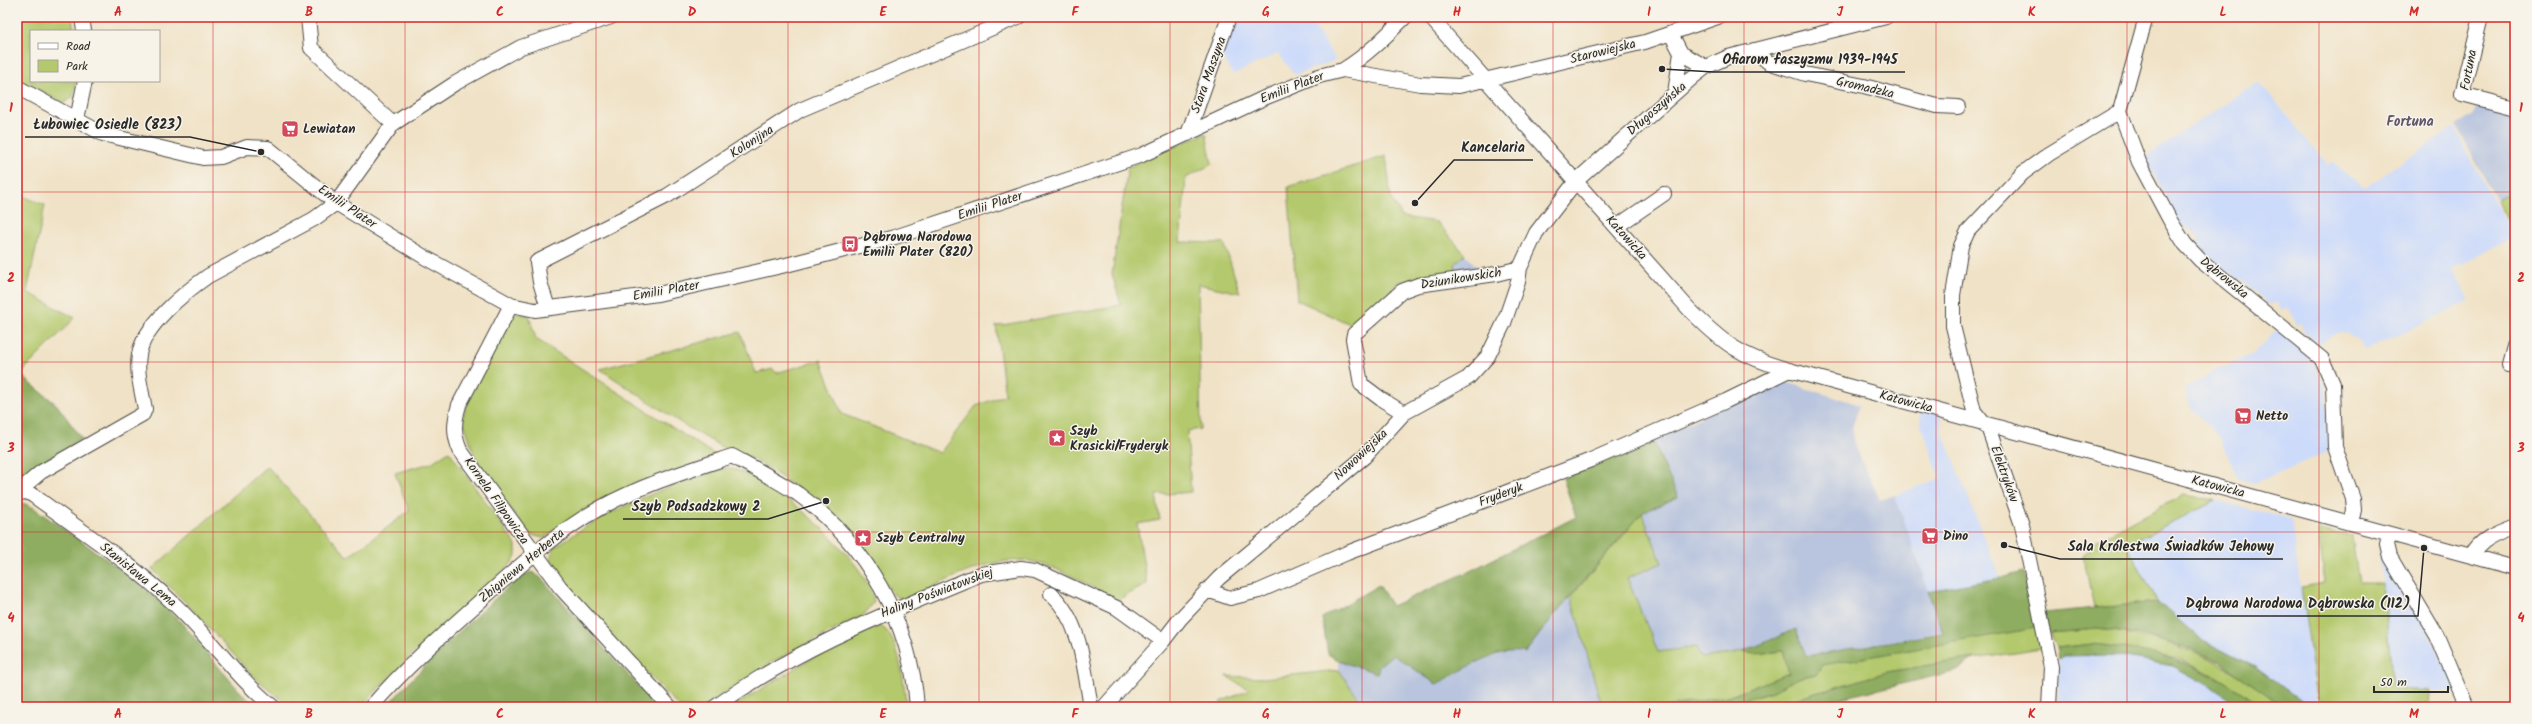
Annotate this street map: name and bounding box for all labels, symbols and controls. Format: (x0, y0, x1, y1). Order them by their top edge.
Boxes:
text: A (114, 2, 122, 23)
text: B (305, 2, 313, 23)
text: C (496, 2, 504, 23)
text: D (688, 2, 697, 23)
text: E (879, 2, 887, 23)
text: F (1071, 2, 1079, 23)
text: G (1262, 2, 1270, 23)
text: H (1453, 2, 1462, 23)
text: I (1647, 2, 1651, 23)
text: J (1837, 2, 1844, 23)
text: K (2028, 2, 2036, 23)
text: L (2219, 2, 2227, 23)
text: M (2409, 2, 2419, 23)
legend (30, 30, 160, 82)
street label: Stara Maszyna (1185, 34, 1233, 116)
street label: Starowiejska (1568, 34, 1638, 70)
text: Road (66, 37, 91, 56)
callout: Ofiarom faszyzmu 1939-1945 (1714, 46, 1905, 72)
street label: Fortuna (2455, 48, 2483, 92)
text: Ofiarom faszyzmu 1939-1945 (1722, 49, 1899, 71)
text: Park (66, 57, 88, 76)
street label: Emilii Plater (1257, 66, 1328, 110)
street label: Gromadzka (1834, 71, 1896, 105)
street label: Długoszyńska (1622, 77, 1692, 141)
text: 1 (9, 98, 13, 119)
text: 1 (2519, 98, 2523, 119)
callout: Łubowiec Osiedle (823) (25, 111, 190, 137)
district label: Fortuna (2386, 111, 2434, 133)
text: Łubowiec Osiedle (823) (34, 114, 182, 136)
supermarket icon: Lewiatan (280, 119, 300, 139)
place label: Lewiatan (303, 119, 355, 140)
street label: Kolonijna (726, 120, 778, 164)
callout: Kancelaria (1454, 134, 1533, 160)
text: Kancelaria (1461, 137, 1525, 159)
street label: Emilii Plater (313, 180, 381, 235)
street label: Emilii Plater (955, 185, 1026, 226)
street label: Katowicka (1600, 211, 1652, 265)
place label: Dąbrowa Narodowa Emilii Plater (820) (863, 227, 974, 263)
bus stop icon: Dąbrowa Narodowa Emilii Plater (820) (840, 234, 860, 254)
street label: Dąbrowska (2195, 252, 2253, 304)
street label: Dziunikowskich (1419, 262, 1503, 296)
text: 2 (7, 268, 15, 289)
text: 2 (2517, 268, 2525, 289)
street label: Emilii Plater (631, 275, 702, 307)
street label: Katowicka (1877, 385, 1935, 419)
supermarket icon: Netto (2233, 406, 2253, 426)
place label: Netto (2256, 406, 2288, 427)
place label: Szyb Krasicki/Fryderyk (1070, 421, 1169, 457)
street label: Nowowiejska (1329, 424, 1393, 486)
place icon: Szyb Krasicki/Fryderyk (1047, 428, 1067, 448)
text: 3 (6, 438, 15, 459)
text: 3 (2516, 438, 2525, 459)
street label: Elektryków (1984, 443, 2024, 505)
street label: Kornela Filipowicza (458, 453, 534, 549)
street label: Katowicka (2189, 470, 2247, 504)
street label: Fryderyk (1476, 477, 1527, 513)
callout: Szyb Podsadzkowy 2 (623, 493, 768, 519)
text: Szyb Podsadzkowy 2 (632, 496, 760, 518)
street label: Zbigniewa Herberta (474, 524, 570, 608)
supermarket icon: Dino (1920, 526, 1940, 546)
place label: Dino (1943, 526, 1968, 547)
place icon: Szyb Centralny (853, 528, 873, 548)
place label: Szyb Centralny (876, 528, 965, 549)
callout: Sala Królestwa Świadków Jehowy (2060, 533, 2283, 559)
text: Sala Królestwa Świadków Jehowy (2068, 536, 2275, 558)
street label: Stanisława Lema (95, 537, 181, 613)
street label: Haliny Poświatowskiej (878, 562, 997, 624)
callout: Dąbrowa Narodowa Dąbrowska (112) (2177, 590, 2418, 616)
text: Dąbrowa Narodowa Dąbrowska (112) (2186, 593, 2410, 615)
text: 4 (7, 608, 15, 629)
text: 4 (2517, 608, 2525, 629)
scale bar (2374, 668, 2448, 694)
text: 50 m (2380, 673, 2407, 692)
text: A (114, 704, 122, 724)
text: B (305, 704, 313, 724)
text: C (496, 704, 504, 724)
text: D (688, 704, 697, 724)
text: E (879, 704, 887, 724)
text: F (1071, 704, 1079, 724)
text: G (1262, 704, 1270, 724)
text: H (1453, 704, 1462, 724)
text: I (1647, 704, 1651, 724)
text: J (1837, 704, 1844, 724)
text: K (2028, 704, 2036, 724)
text: L (2219, 704, 2227, 724)
text: M (2409, 704, 2419, 724)

